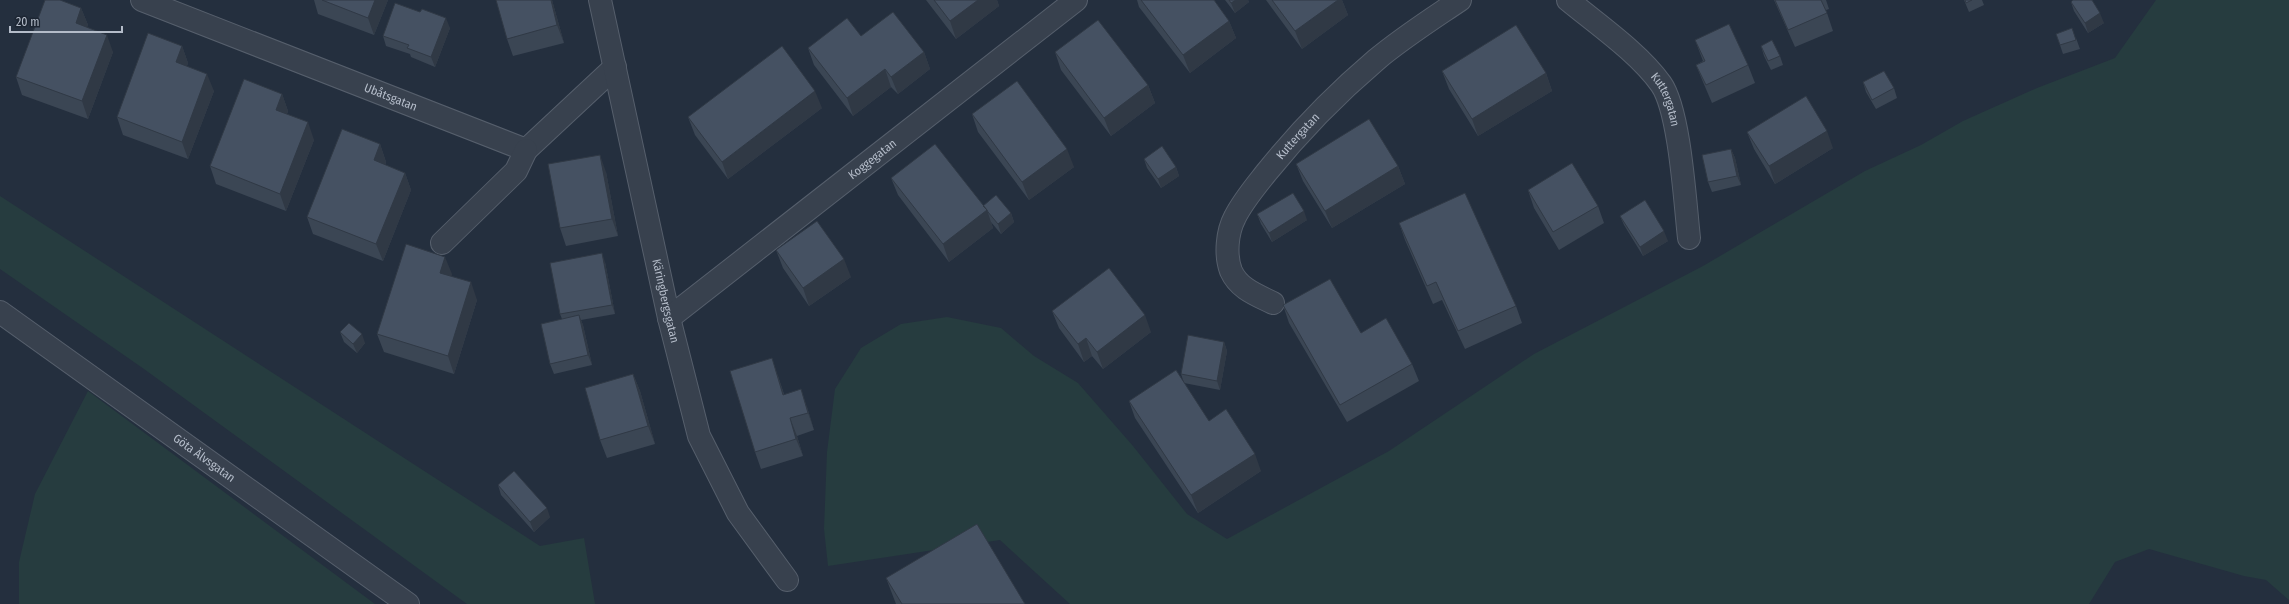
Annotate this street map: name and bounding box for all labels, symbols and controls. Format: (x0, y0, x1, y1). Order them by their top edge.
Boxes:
scale bar (10, 8, 122, 34)
text: 20 m (16, 15, 40, 29)
street label: Kuttergatan (1648, 70, 1682, 128)
street label: Ubåtsgatan (362, 80, 419, 114)
street label: Kuttergatan (1273, 110, 1322, 162)
street label: Koggegatan (846, 136, 899, 182)
street label: Käringbergsgatan (649, 258, 682, 344)
street label: Göta Älvsgatan (170, 431, 238, 485)

